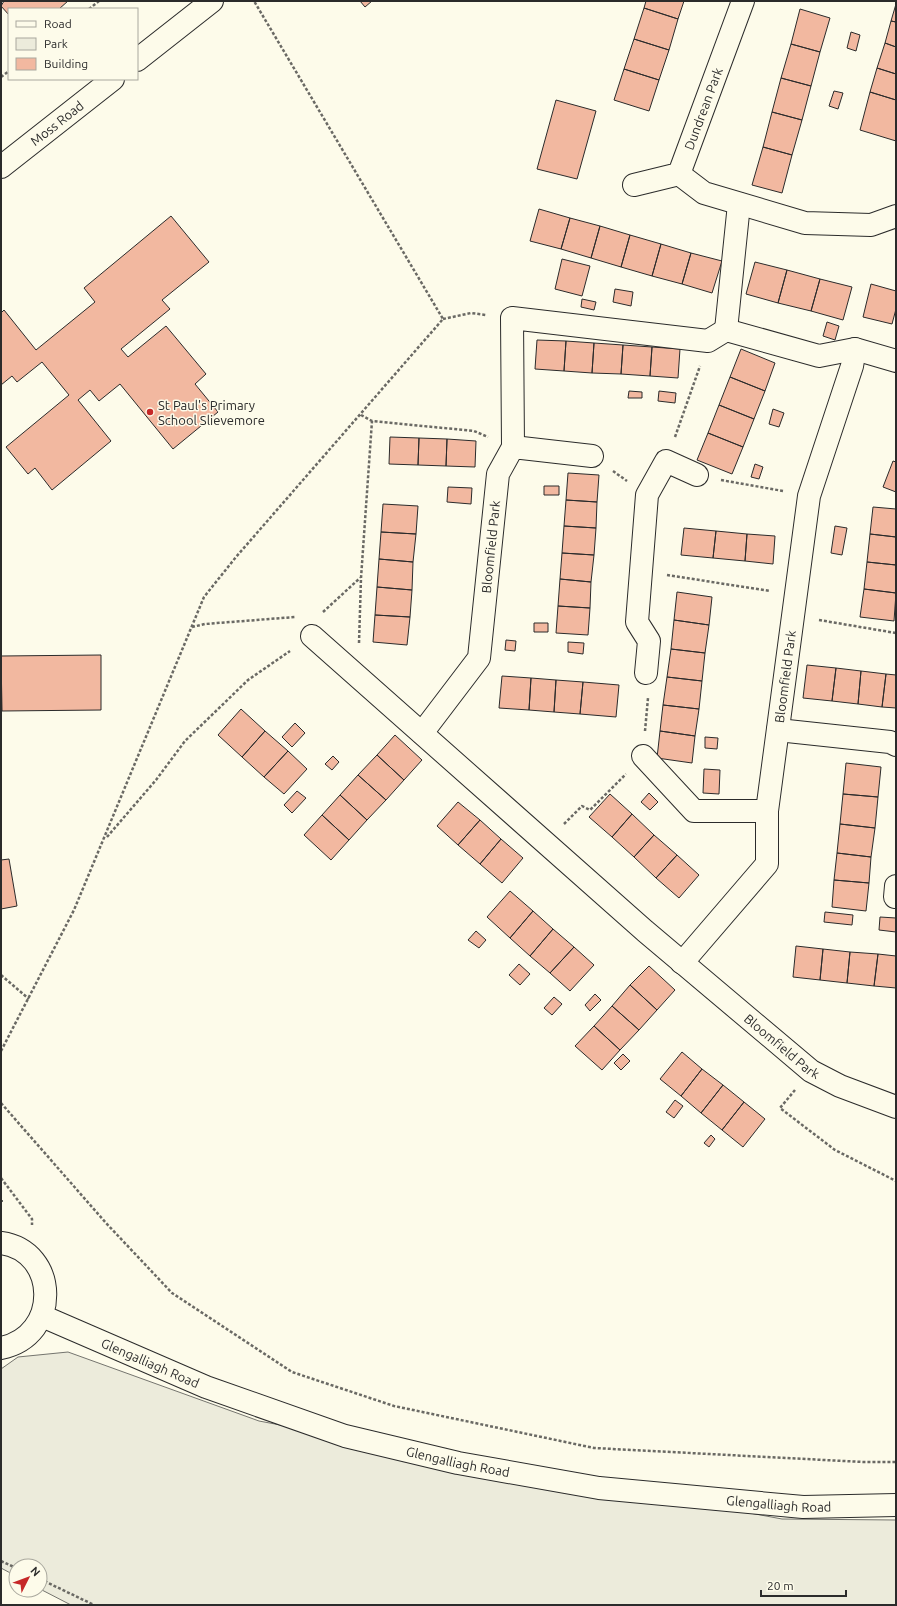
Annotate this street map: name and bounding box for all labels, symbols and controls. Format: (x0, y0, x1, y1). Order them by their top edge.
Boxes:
legend (8, 8, 138, 80)
text: Road (44, 17, 72, 30)
text: Park (44, 37, 68, 50)
text: Building (44, 57, 88, 70)
street label: Dundrean Park (682, 65, 725, 152)
street label: Moss Road (28, 98, 86, 148)
place label: St Paul's Primary School Slievemore (158, 398, 265, 427)
marker: St Paul's Primary School Slievemore (145, 407, 155, 417)
street label: Bloomfield Park (479, 499, 502, 594)
street label: Bloomfield Park (772, 629, 798, 724)
street label: Bloomfield Park (742, 1011, 822, 1081)
street label: Glengalliagh Road (99, 1336, 201, 1390)
street label: Glengalliagh Road (405, 1444, 511, 1479)
street label: Glengalliagh Road (726, 1493, 831, 1514)
north arrow (8, 1558, 48, 1598)
text: N (28, 1564, 43, 1578)
scale bar (761, 1572, 846, 1598)
text: 20 m (767, 1579, 794, 1592)

